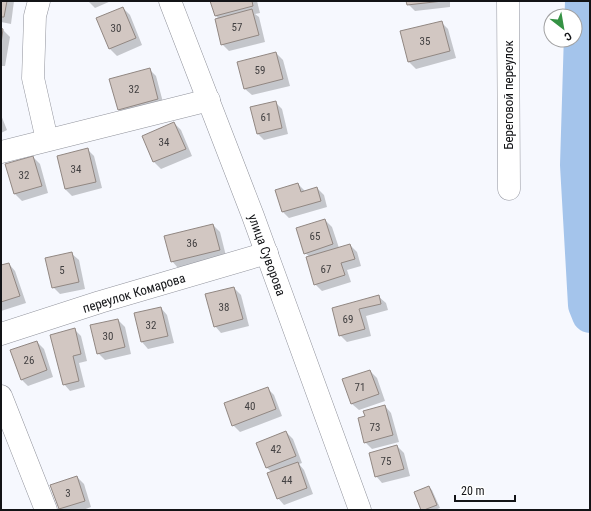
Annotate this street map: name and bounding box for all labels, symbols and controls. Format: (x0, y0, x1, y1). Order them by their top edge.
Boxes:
north arrow (543, 8, 583, 48)
house number: 57 (232, 21, 242, 34)
house number: 30 (111, 22, 121, 35)
text: С (562, 29, 574, 43)
house number: 35 (420, 35, 430, 48)
street label: Береговой переулок (501, 40, 516, 150)
house number: 59 (255, 64, 265, 77)
house number: 32 (129, 83, 139, 96)
house number: 61 (261, 111, 271, 124)
house number: 34 (159, 136, 170, 149)
house number: 34 (71, 163, 82, 176)
house number: 32 (19, 169, 29, 182)
street label: улица Суворова (245, 212, 289, 298)
house number: 65 (310, 230, 320, 243)
house number: 36 (187, 237, 197, 250)
house number: 67 (321, 263, 331, 276)
house number: 5 (59, 264, 65, 277)
street label: переулок Комарова (81, 270, 187, 316)
house number: 38 (219, 301, 229, 314)
house number: 69 (343, 313, 353, 326)
house number: 32 (146, 319, 156, 332)
house number: 30 (103, 330, 113, 343)
house number: 26 (24, 354, 34, 367)
house number: 71 (355, 381, 365, 394)
house number: 40 (245, 400, 255, 413)
house number: 73 (370, 421, 380, 434)
house number: 42 (271, 443, 281, 456)
house number: 75 (381, 455, 391, 468)
house number: 44 (282, 474, 293, 487)
scale bar (455, 477, 515, 503)
text: 20 m (461, 484, 485, 498)
house number: 3 (65, 487, 71, 500)

